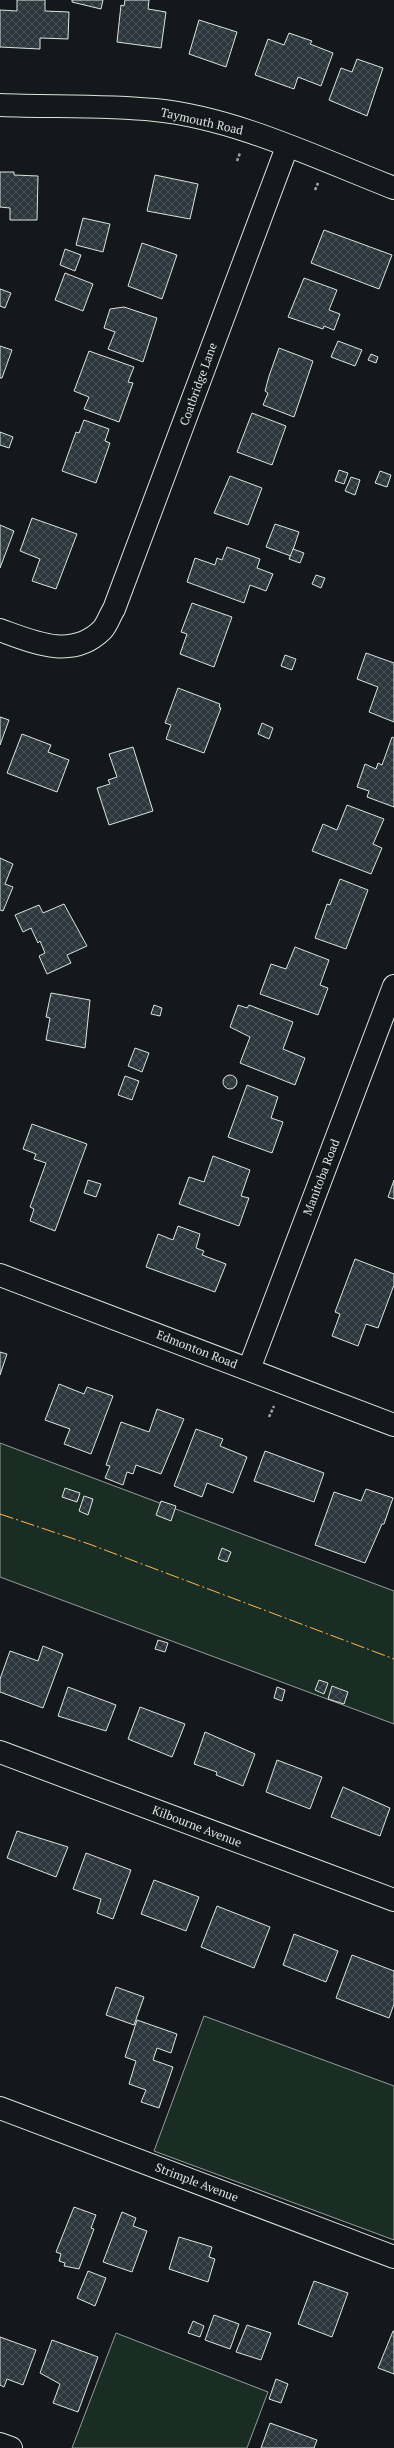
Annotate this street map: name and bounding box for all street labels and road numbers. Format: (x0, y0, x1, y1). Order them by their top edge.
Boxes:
street label: Taymouth Road (159, 104, 245, 138)
street label: Coatbridge Lane (176, 341, 220, 427)
street label: Manitoba Road (300, 1136, 343, 1217)
street label: Edmonton Road (154, 1327, 240, 1371)
street label: Kilbourne Avenue (150, 1802, 244, 1850)
street label: Strimple Avenue (153, 2159, 241, 2205)

